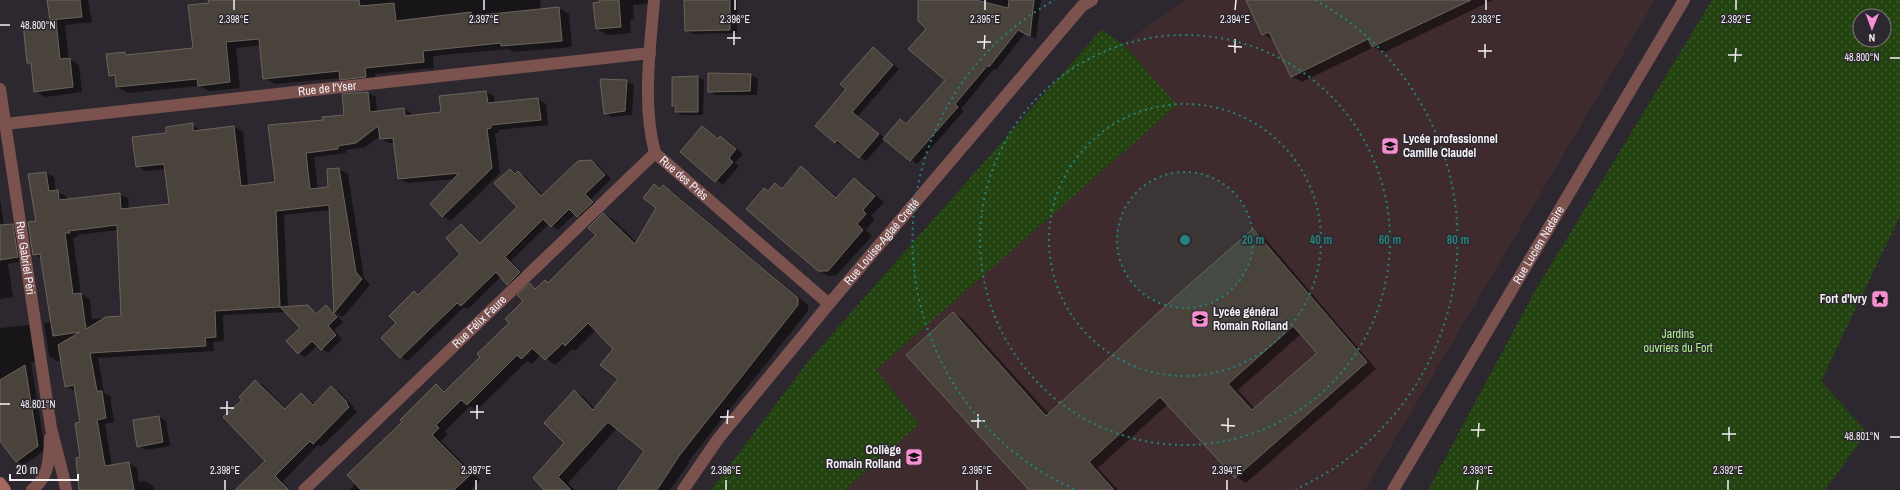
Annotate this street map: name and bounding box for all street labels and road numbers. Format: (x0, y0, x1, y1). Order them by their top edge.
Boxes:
street label: Rue de l'Yser (297, 77, 358, 100)
street label: Rue des Prés (656, 152, 712, 204)
street label: Rue Louise-Aglaé Cretté (840, 195, 923, 289)
street label: Rue Lucien Nadaire (1509, 203, 1568, 287)
street label: Rue Gabriel Péri (12, 220, 39, 296)
street label: Rue Félix Faure (449, 292, 510, 352)

